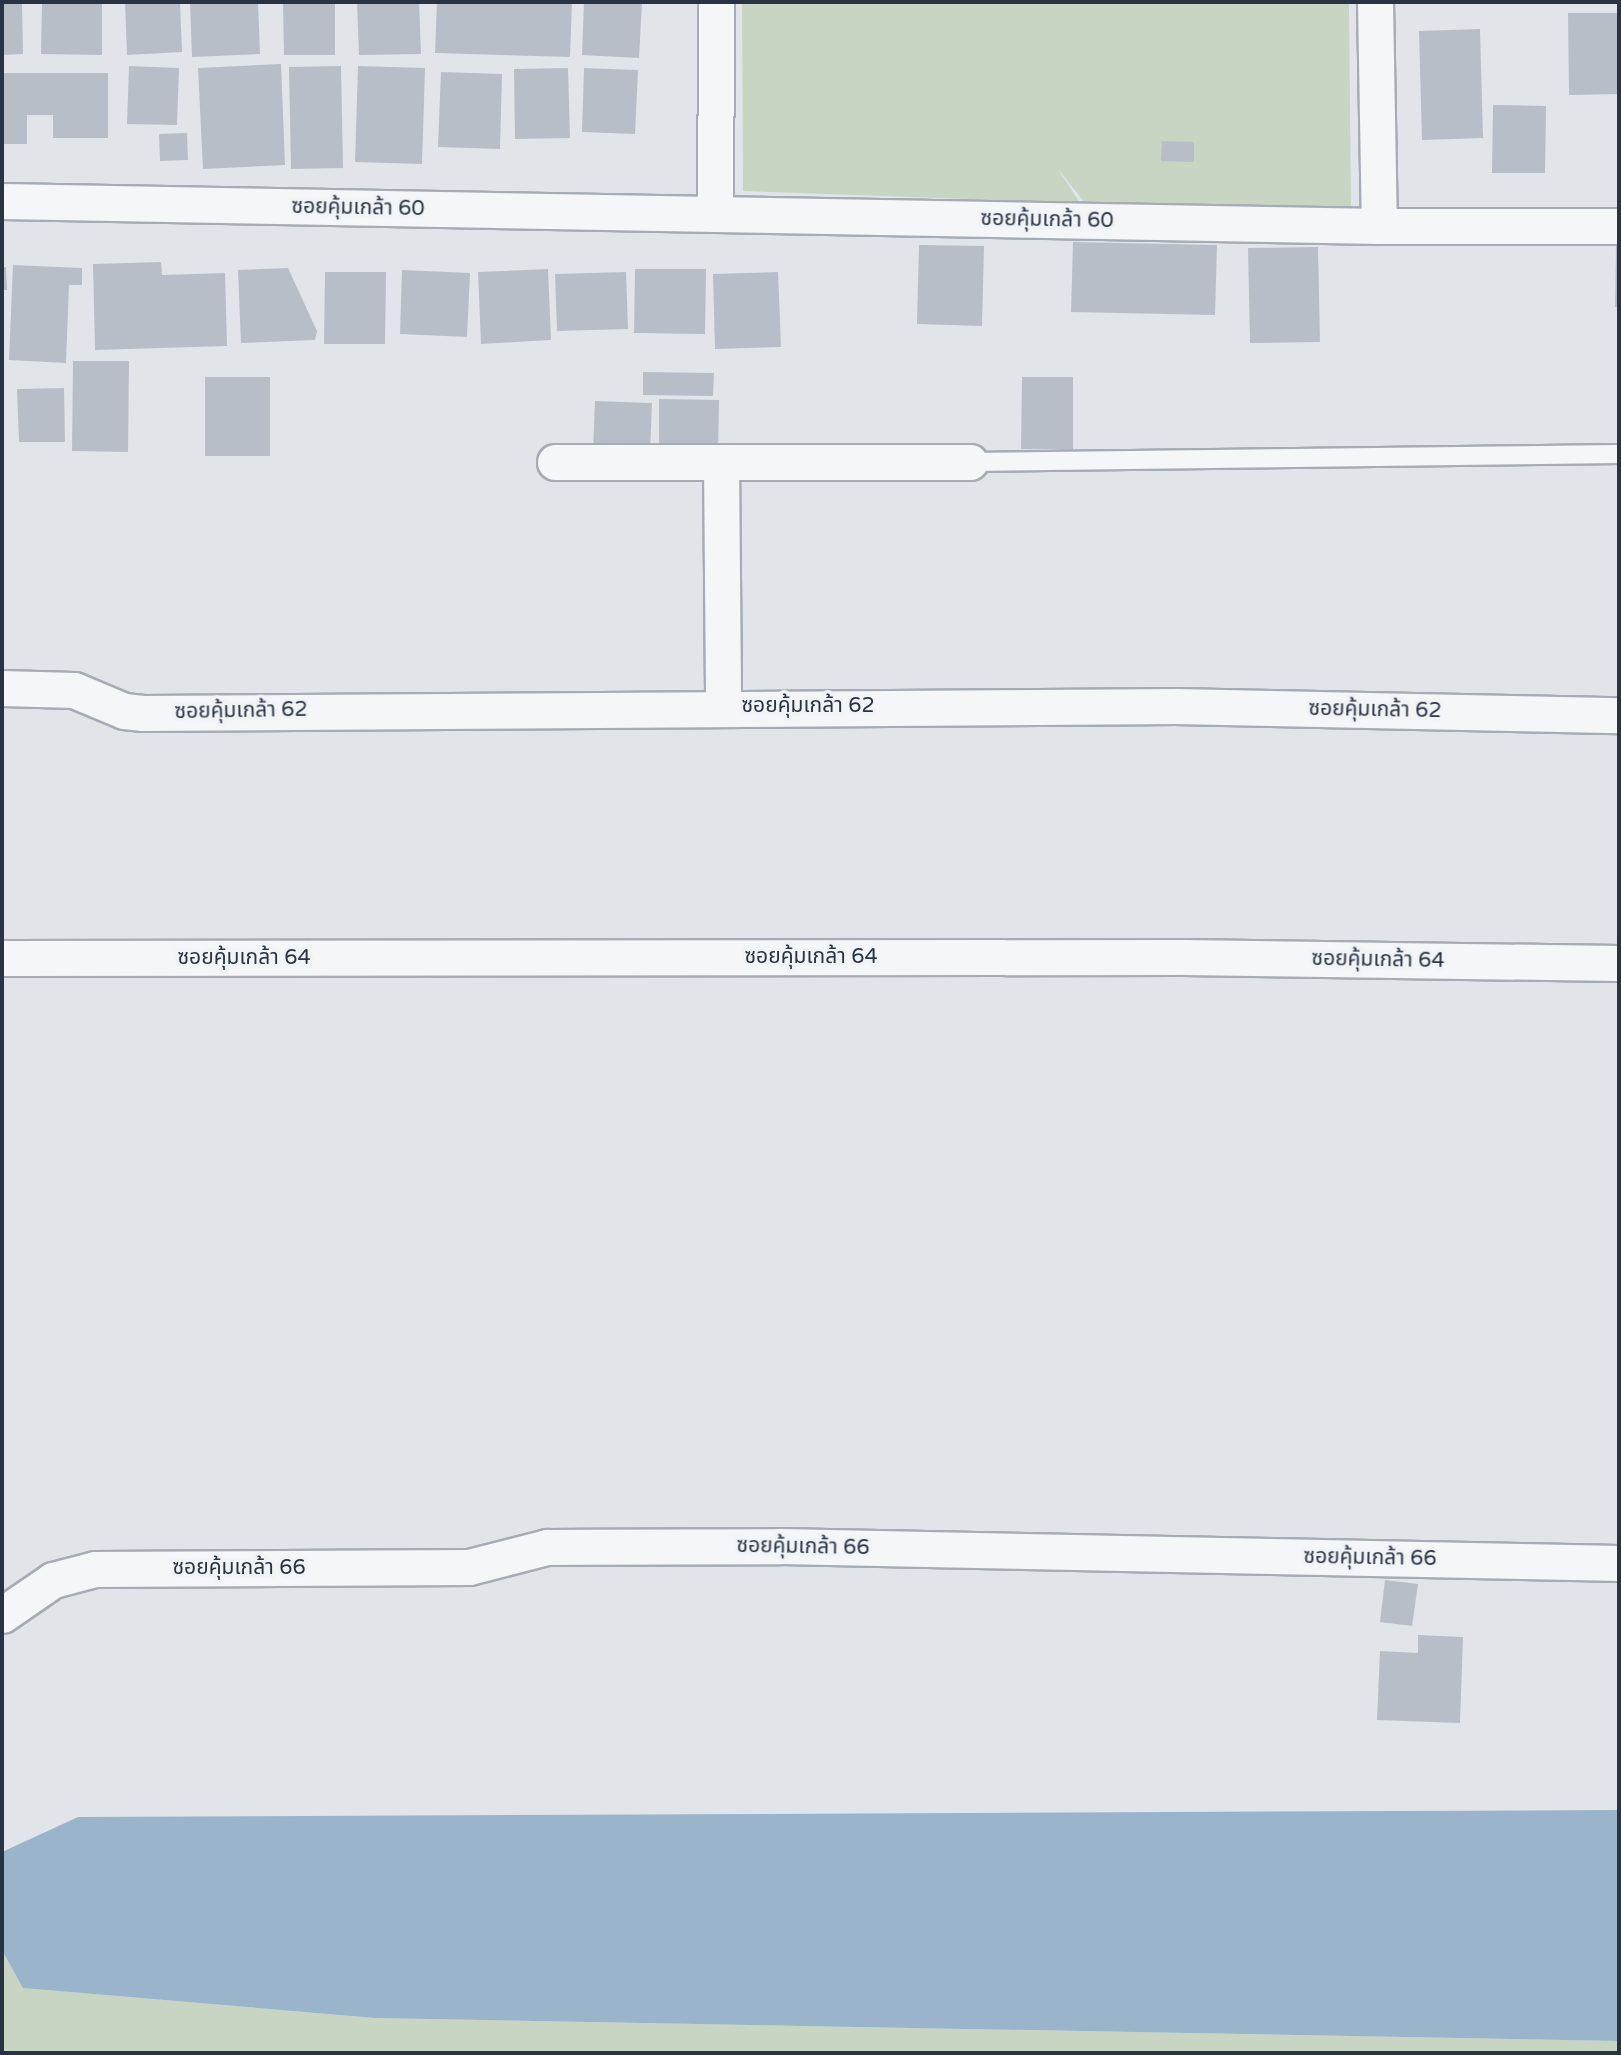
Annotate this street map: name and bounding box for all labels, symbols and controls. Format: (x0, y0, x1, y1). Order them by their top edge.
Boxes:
street label: ซอยคุ้มเกล้า 60 (291, 194, 425, 222)
street label: ซอยคุ้มเกล้า 60 (980, 206, 1114, 234)
street label: ซอยคุ้มเกล้า 62 (741, 693, 875, 719)
street label: ซอยคุ้มเกล้า 62 (1308, 696, 1442, 724)
street label: ซอยคุ้มเกล้า 62 (174, 697, 308, 725)
street label: ซอยคุ้มเกล้า 64 (744, 944, 878, 970)
street label: ซอยคุ้มเกล้า 64 (177, 945, 311, 971)
street label: ซอยคุ้มเกล้า 64 (1311, 946, 1445, 974)
street label: ซอยคุ้มเกล้า 66 (736, 1533, 870, 1561)
street label: ซอยคุ้มเกล้า 66 (1303, 1544, 1437, 1572)
street label: ซอยคุ้มเกล้า 66 (172, 1555, 306, 1581)

